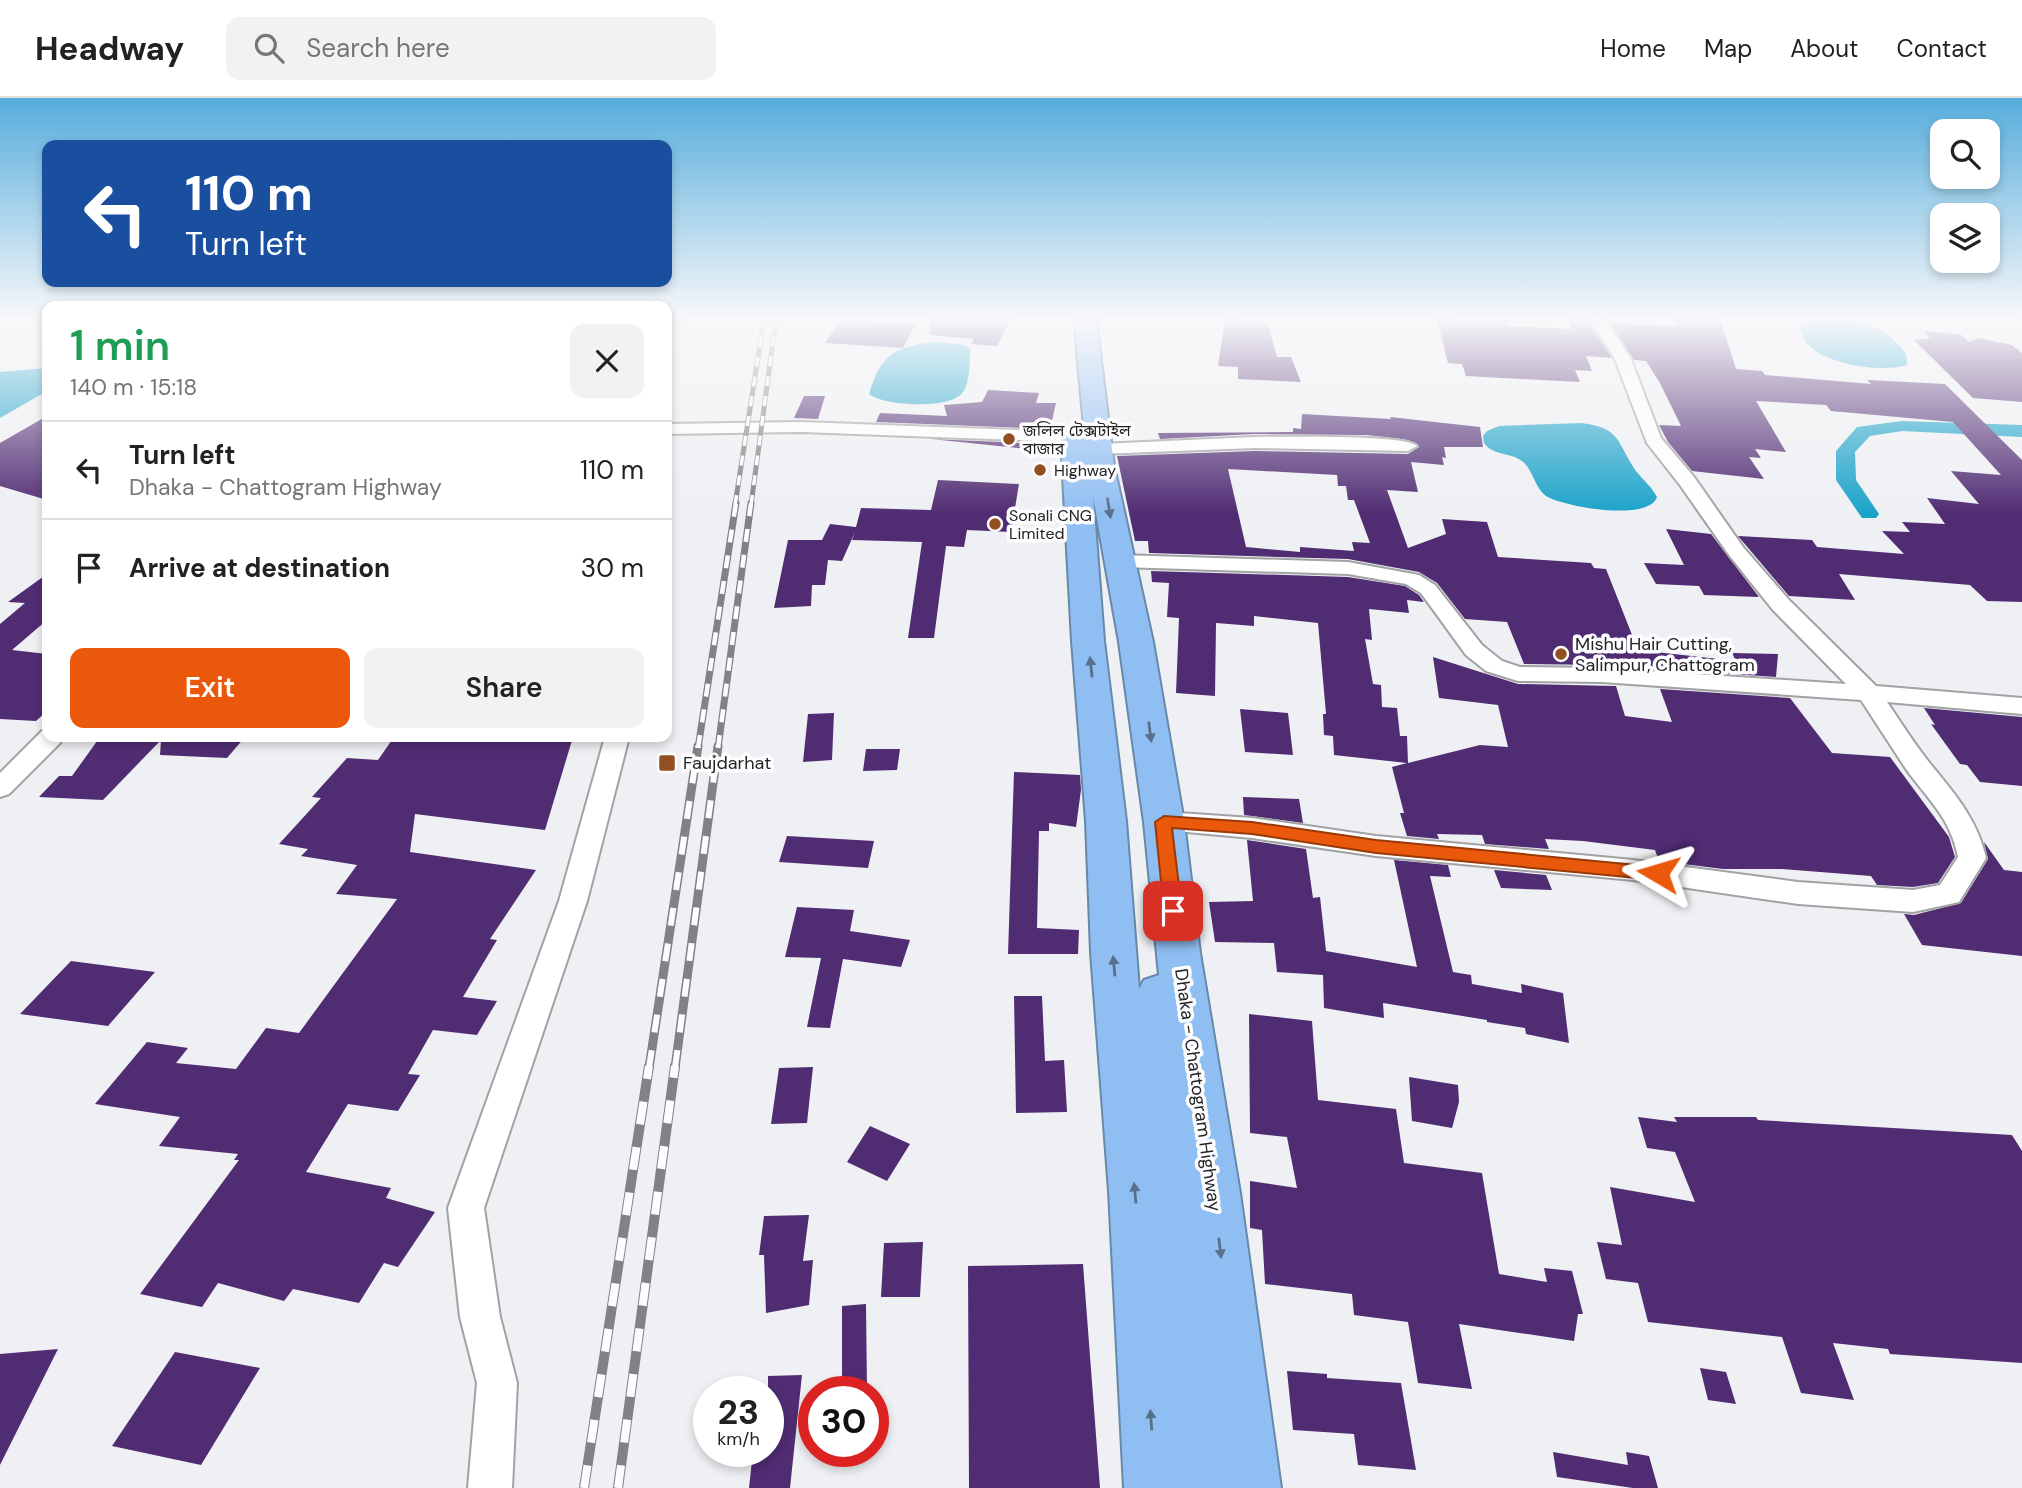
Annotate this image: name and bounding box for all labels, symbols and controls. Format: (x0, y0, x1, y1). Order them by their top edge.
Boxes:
search box (226, 17, 716, 80)
text: Headway (35, 27, 184, 70)
icon: search (250, 29, 288, 67)
text: Search here (306, 31, 450, 65)
text: Home (1600, 33, 1666, 64)
text: Map (1704, 33, 1752, 64)
text: About (1790, 33, 1859, 64)
text: Contact (1897, 33, 1987, 64)
map controls (1930, 119, 2000, 273)
button: search (1930, 119, 2000, 189)
text: 110 m (185, 161, 313, 225)
icon: left (70, 168, 161, 259)
button: layers (1930, 203, 2000, 273)
text: Turn left (185, 223, 307, 265)
text: 1 min (70, 318, 170, 373)
button: close (570, 324, 644, 398)
text: 140 m · 15:18 (70, 372, 197, 402)
place label: জলিল টেক্সটাইল বাজার (1022, 420, 1131, 459)
marker: জলিল টেক্সটাইল বাজার (1001, 431, 1017, 447)
text: Turn left (129, 438, 236, 472)
icon: left (70, 451, 108, 489)
text: 110 m (580, 453, 644, 487)
place label: Highway (1054, 460, 1116, 481)
marker: Highway (1032, 462, 1048, 478)
text: Dhaka - Chattogram Highway (129, 472, 442, 502)
one-way arrow (1104, 497, 1115, 519)
place label: Sonali CNG Limited (1009, 505, 1092, 544)
marker: Sonali CNG Limited (987, 516, 1003, 532)
icon: arrive (70, 549, 108, 587)
text: Arrive at destination (129, 551, 390, 585)
text: 30 m (581, 551, 644, 585)
place label: Mishu Hair Cutting, Salimpur, Chattogram (1575, 632, 1755, 677)
marker: Mishu Hair Cutting, Salimpur, Chattogram (1553, 646, 1569, 662)
button: Exit (70, 648, 350, 728)
button: Share (364, 648, 644, 728)
one-way arrow (1085, 655, 1096, 677)
one-way arrow (1145, 721, 1156, 743)
place label: Faujdarhat (683, 751, 771, 775)
marker: Faujdarhat (657, 753, 677, 773)
position arrow (1621, 836, 1695, 910)
pin (1143, 881, 1203, 941)
icon: arrive (1154, 892, 1192, 930)
one-way arrow (1108, 955, 1119, 977)
street label: Dhaka - Chattogram Highway (1169, 967, 1227, 1213)
one-way arrow (1129, 1182, 1140, 1204)
one-way arrow (1214, 1238, 1225, 1260)
speed limit sign: 30 (798, 1376, 889, 1467)
text: 23 (718, 1389, 759, 1435)
one-way arrow (1145, 1409, 1156, 1431)
text: km/h (717, 1427, 760, 1451)

